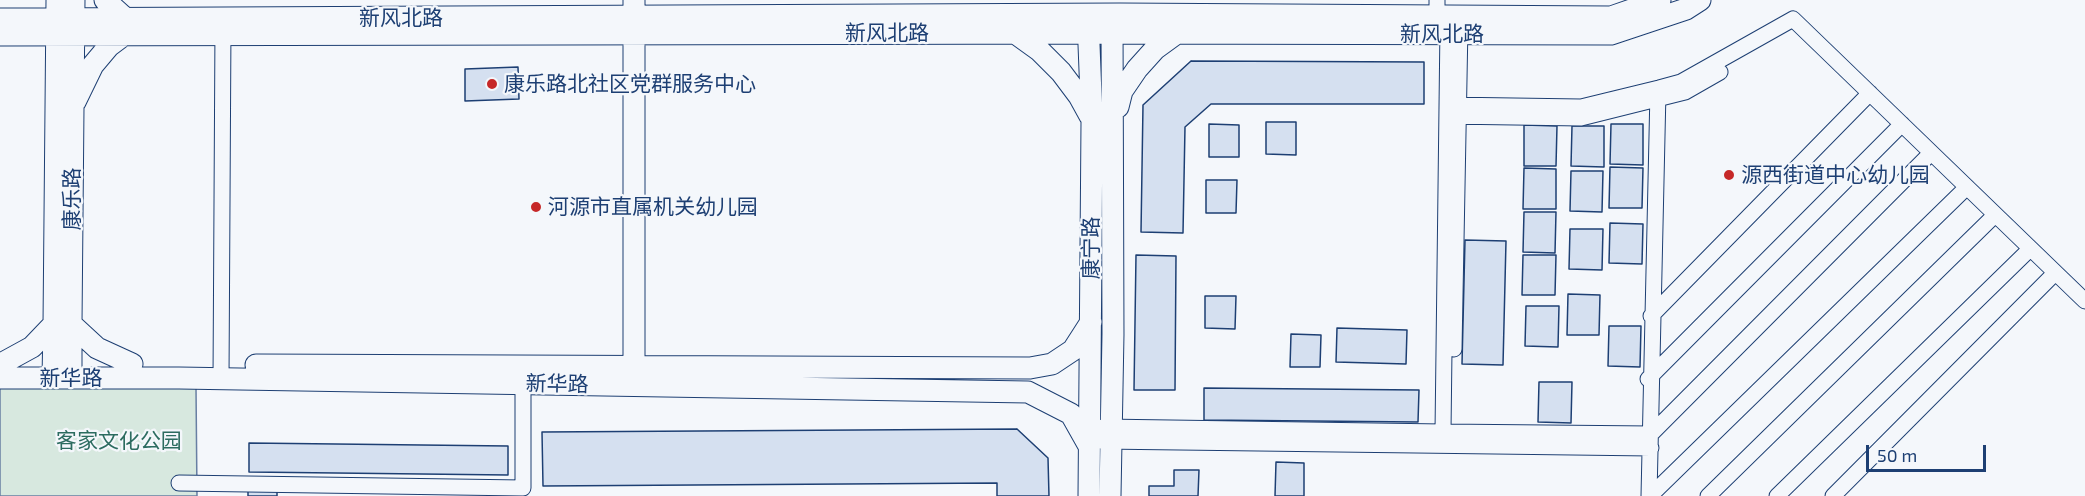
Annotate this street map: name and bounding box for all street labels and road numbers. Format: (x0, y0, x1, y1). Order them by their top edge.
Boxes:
street label: 新风北路 (359, 5, 443, 31)
street label: 新风北路 (845, 20, 929, 46)
street label: 新风北路 (1400, 21, 1484, 47)
street label: 康乐路 (59, 168, 85, 230)
street label: 康宁路 (1078, 217, 1104, 279)
street label: 新华路 (40, 365, 102, 391)
street label: 新华路 (525, 371, 589, 397)

